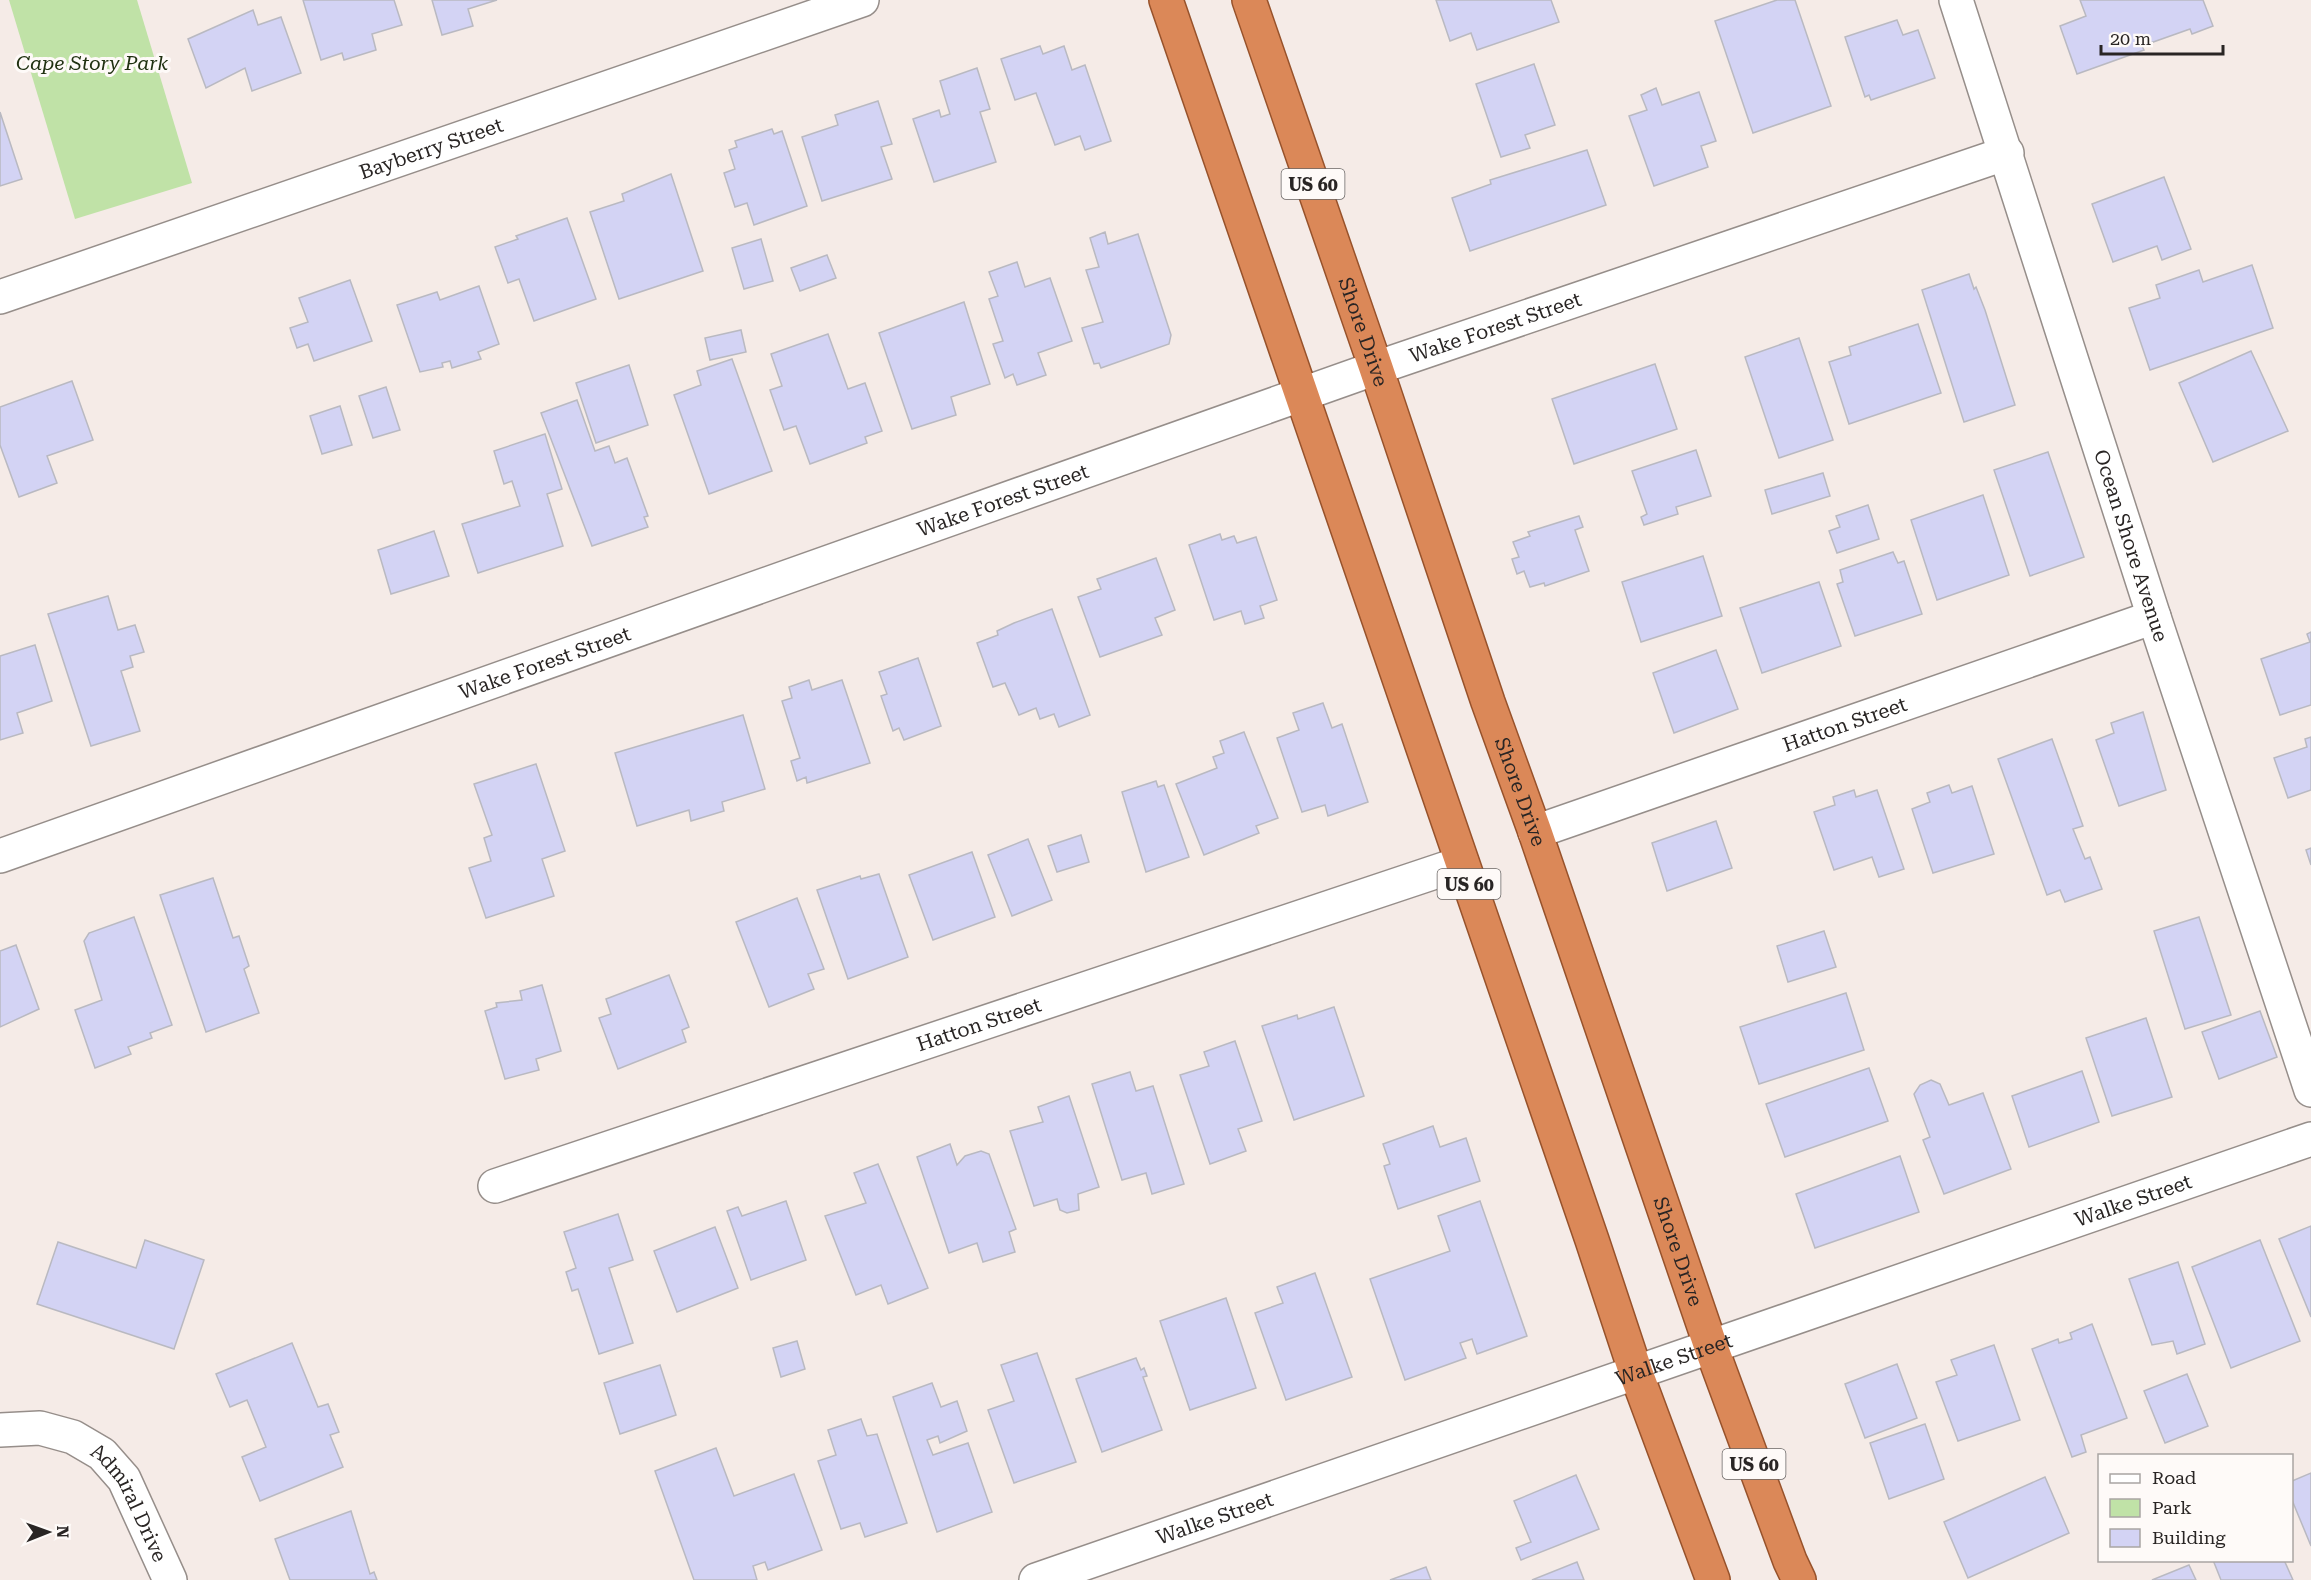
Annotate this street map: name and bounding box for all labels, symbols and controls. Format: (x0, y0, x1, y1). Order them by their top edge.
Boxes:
scale bar (2101, 18, 2222, 56)
text: 20 m (2110, 28, 2151, 49)
park label: Cape Story Park (16, 51, 168, 75)
street label: Bayberry Street (356, 112, 507, 184)
road number: US 60 (1282, 169, 1344, 199)
street label: Shore Drive (1334, 274, 1393, 390)
street label: Wake Forest Street (1406, 287, 1585, 368)
street label: Ocean Shore Avenue (2089, 447, 2173, 645)
street label: Wake Forest Street (914, 459, 1092, 542)
street label: Wake Forest Street (456, 621, 634, 704)
street label: Hatton Street (1780, 692, 1911, 757)
street label: Shore Drive (1490, 734, 1551, 849)
road number: US 60 (1438, 869, 1500, 899)
street label: Hatton Street (913, 992, 1045, 1056)
street label: Walke Street (2072, 1169, 2195, 1232)
street label: Shore Drive (1649, 1194, 1708, 1309)
street label: Walke Street (1612, 1328, 1736, 1391)
street label: Admiral Drive (87, 1438, 172, 1566)
road number: US 60 (1722, 1449, 1786, 1479)
legend (2098, 1454, 2293, 1562)
text: Road (2152, 1467, 2197, 1488)
street label: Walke Street (1153, 1487, 1277, 1550)
text: Park (2152, 1497, 2192, 1518)
north arrow (18, 1502, 78, 1562)
text: N (53, 1525, 72, 1538)
text: Building (2152, 1527, 2226, 1548)

